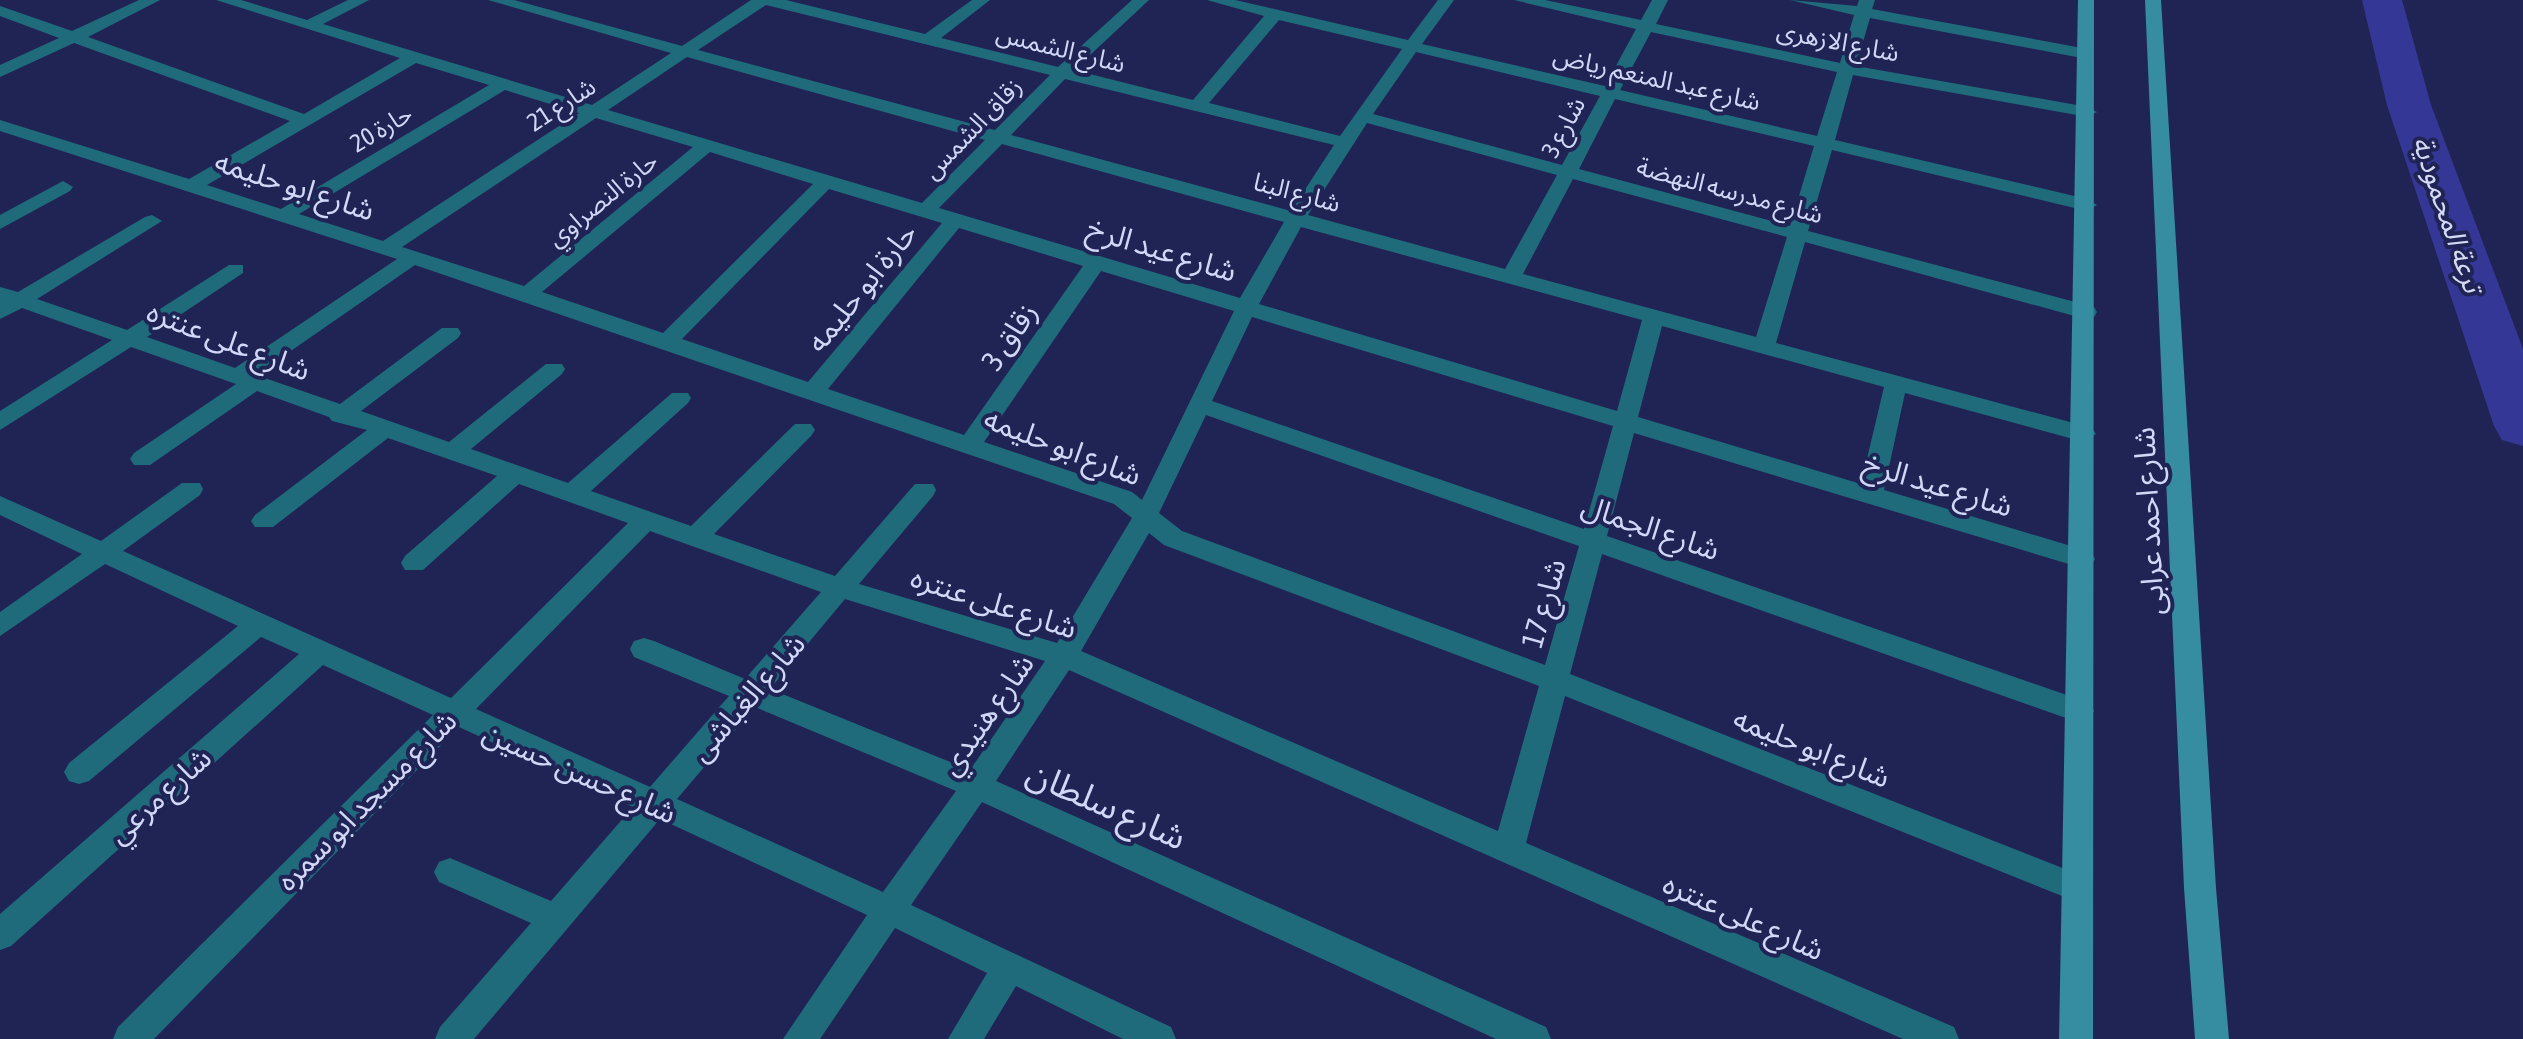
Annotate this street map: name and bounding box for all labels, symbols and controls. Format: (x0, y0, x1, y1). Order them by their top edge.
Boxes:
street label: شارع الازهرى (1773, 15, 1902, 71)
street label: شارع الشمس (992, 18, 1128, 82)
street label: شارع عبد المنعم رياض (1549, 41, 1763, 121)
street label: شارع 21 (522, 72, 603, 141)
street label: زقاق الشمس (917, 72, 1028, 185)
street label: شارع 3 (1536, 92, 1595, 164)
street label: حارة 20 (345, 99, 418, 158)
water label: ترعة المحمودية (2405, 132, 2491, 300)
street label: شارع ابو حليمه (209, 143, 379, 232)
street label: حارة النصراوي (541, 146, 666, 257)
street label: شارع مدرسه النهضة (1632, 152, 1826, 233)
street label: شارع البنا (1249, 167, 1344, 222)
street label: شارع عيد الرخ (1081, 210, 1241, 294)
street label: حارة ابو حليمه (799, 216, 924, 359)
street label: شارع على عنتره (140, 293, 316, 392)
street label: زقاق 3 (974, 296, 1045, 377)
street label: شارع ابو حليمه (977, 400, 1147, 497)
street label: شارع احمد عرابى (2126, 426, 2176, 616)
street label: شارع عيد الرخ (1857, 445, 2017, 529)
street label: شارع الجمال (1576, 488, 1724, 572)
street label: شارع 17 (1514, 555, 1578, 653)
street label: شارع على عنتره (905, 559, 1081, 650)
street label: شارع الغباشى (682, 626, 816, 772)
street label: شارع هنيدي (932, 647, 1046, 785)
street label: شارع ابو حليمه (1727, 700, 1895, 799)
street label: شارع مسجد ابو سمره (269, 703, 467, 901)
street label: شارع حسن حسين (476, 714, 682, 835)
street label: شارع مرعي (101, 740, 222, 855)
street label: شارع سلطان (1018, 751, 1193, 863)
street label: شارع على عنتره (1656, 865, 1830, 972)

